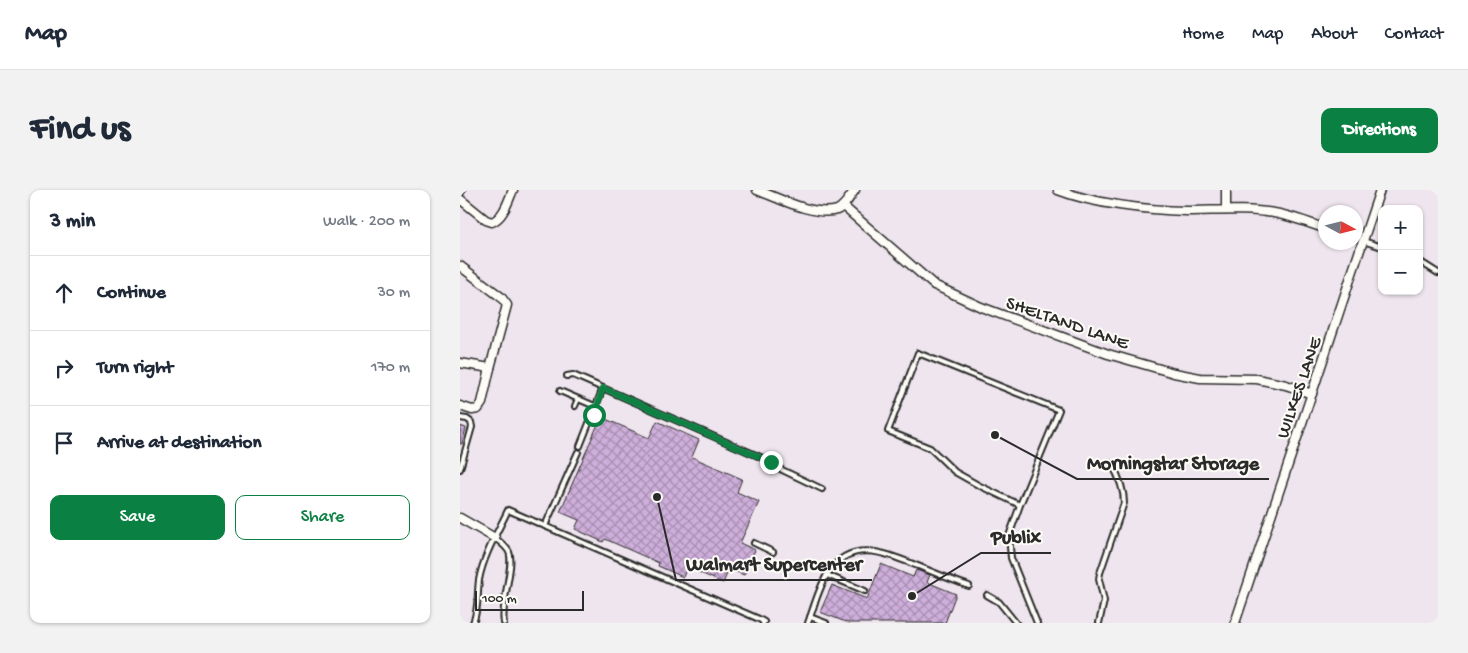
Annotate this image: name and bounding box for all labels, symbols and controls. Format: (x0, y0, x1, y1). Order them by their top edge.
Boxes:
text: Map (25, 20, 67, 49)
text: Home (1182, 24, 1224, 45)
text: Map (1252, 24, 1283, 45)
text: About (1311, 24, 1357, 45)
text: Contact (1385, 24, 1443, 45)
button: Directions (1321, 108, 1438, 153)
text: Find us (30, 110, 130, 151)
north arrow (1318, 205, 1363, 250)
map controls (1378, 205, 1423, 295)
button: + (1378, 205, 1423, 250)
text: 3 min (50, 210, 95, 235)
text: Walk · 200 m (323, 213, 410, 232)
button: − (1378, 250, 1423, 295)
icon: ahead (50, 279, 78, 307)
text: Continue (97, 282, 166, 305)
text: 30 m (377, 284, 410, 303)
street label: SHELTAND LANE (1002, 292, 1133, 357)
street label: WILKES LANE (1272, 333, 1329, 442)
icon: right (50, 354, 78, 382)
text: Turn right (97, 357, 173, 380)
text: 170 m (371, 359, 410, 378)
route start (583, 404, 606, 427)
icon: arrive (50, 429, 78, 457)
text: Arrive at destination (97, 432, 261, 455)
callout: Morningstar Storage (1077, 444, 1269, 479)
route end (760, 451, 783, 474)
text: Morningstar Storage (1087, 454, 1260, 477)
button: Save (50, 495, 225, 540)
button: Share (235, 495, 410, 540)
callout: Publix (981, 518, 1051, 553)
text: Publix (990, 528, 1042, 551)
callout: Walmart Supercenter (676, 545, 872, 580)
text: Walmart Supercenter (685, 555, 864, 578)
scale bar (475, 588, 584, 611)
text: 100 m (482, 591, 517, 608)

